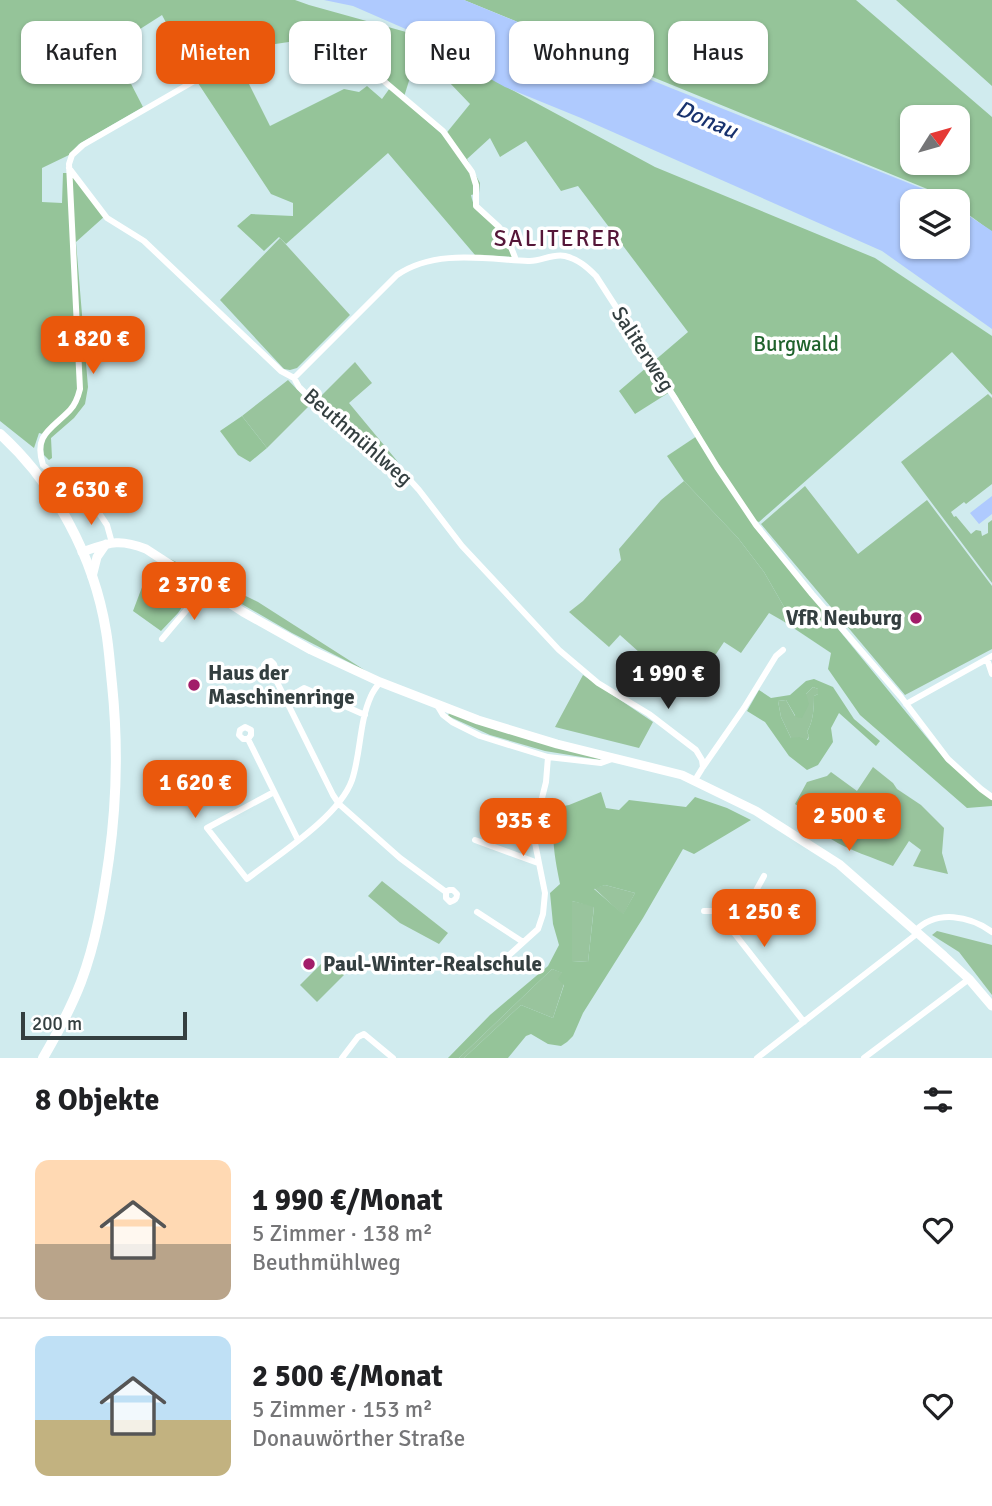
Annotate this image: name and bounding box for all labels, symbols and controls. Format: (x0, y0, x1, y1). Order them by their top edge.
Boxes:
chip: Kaufen (21, 21, 142, 84)
chip: Mieten (156, 21, 275, 84)
chip: Filter (289, 21, 391, 84)
chip: Neu (405, 21, 495, 84)
chip: Wohnung (509, 21, 654, 84)
chip: Haus (668, 21, 768, 84)
water label: Donau (672, 94, 743, 146)
north arrow (900, 105, 970, 175)
map controls (900, 105, 970, 259)
button: layers (900, 189, 970, 259)
district label: SALITERER (494, 224, 622, 253)
street label: Saliterweg (606, 302, 680, 396)
pin: 1 820 € (28, 316, 158, 376)
text: 1 820 € (57, 324, 129, 353)
park label: Burgwald (753, 331, 839, 357)
street label: Beuthmühlweg (298, 383, 418, 491)
pin: 2 630 € (26, 468, 156, 527)
text: 2 630 € (55, 475, 127, 504)
pin: 2 370 € (129, 562, 259, 622)
text: 2 370 € (158, 570, 230, 599)
place label: VfR Neuburg (786, 605, 902, 631)
marker: VfR Neuburg (908, 610, 924, 626)
pin: 1 990 € (603, 652, 733, 711)
text: 1 990 € (632, 659, 704, 688)
place label: Haus der Maschinenringe (208, 660, 355, 710)
marker: Haus der Maschinenringe (186, 677, 202, 693)
pin: 1 620 € (130, 760, 260, 820)
text: 1 620 € (159, 768, 231, 797)
pin: 2 500 € (784, 794, 914, 853)
pin: 935 € (474, 798, 572, 858)
text: 2 500 € (813, 801, 885, 830)
text: 935 € (496, 806, 550, 835)
pin: 1 250 € (699, 890, 829, 949)
text: 1 250 € (728, 897, 800, 926)
place label: Paul-Winter-Realschule (323, 951, 542, 977)
marker: Paul-Winter-Realschule (301, 956, 317, 972)
scale bar (21, 1009, 187, 1041)
text: 200 m (32, 1012, 82, 1036)
icon: filters (919, 1081, 957, 1119)
text: 8 Objekte (35, 1082, 159, 1119)
text: 1 990 €/Monat (252, 1182, 443, 1219)
icon: home (91, 1188, 175, 1272)
icon: heart (919, 1211, 957, 1249)
text: 5 Zimmer · 138 m² (252, 1219, 433, 1248)
text: Beuthmühlweg (252, 1248, 401, 1277)
text: 2 500 €/Monat (252, 1358, 443, 1395)
icon: home (91, 1364, 175, 1448)
icon: heart (919, 1387, 957, 1425)
text: 5 Zimmer · 153 m² (252, 1395, 433, 1424)
text: Donauwörther Straße (252, 1424, 465, 1453)

